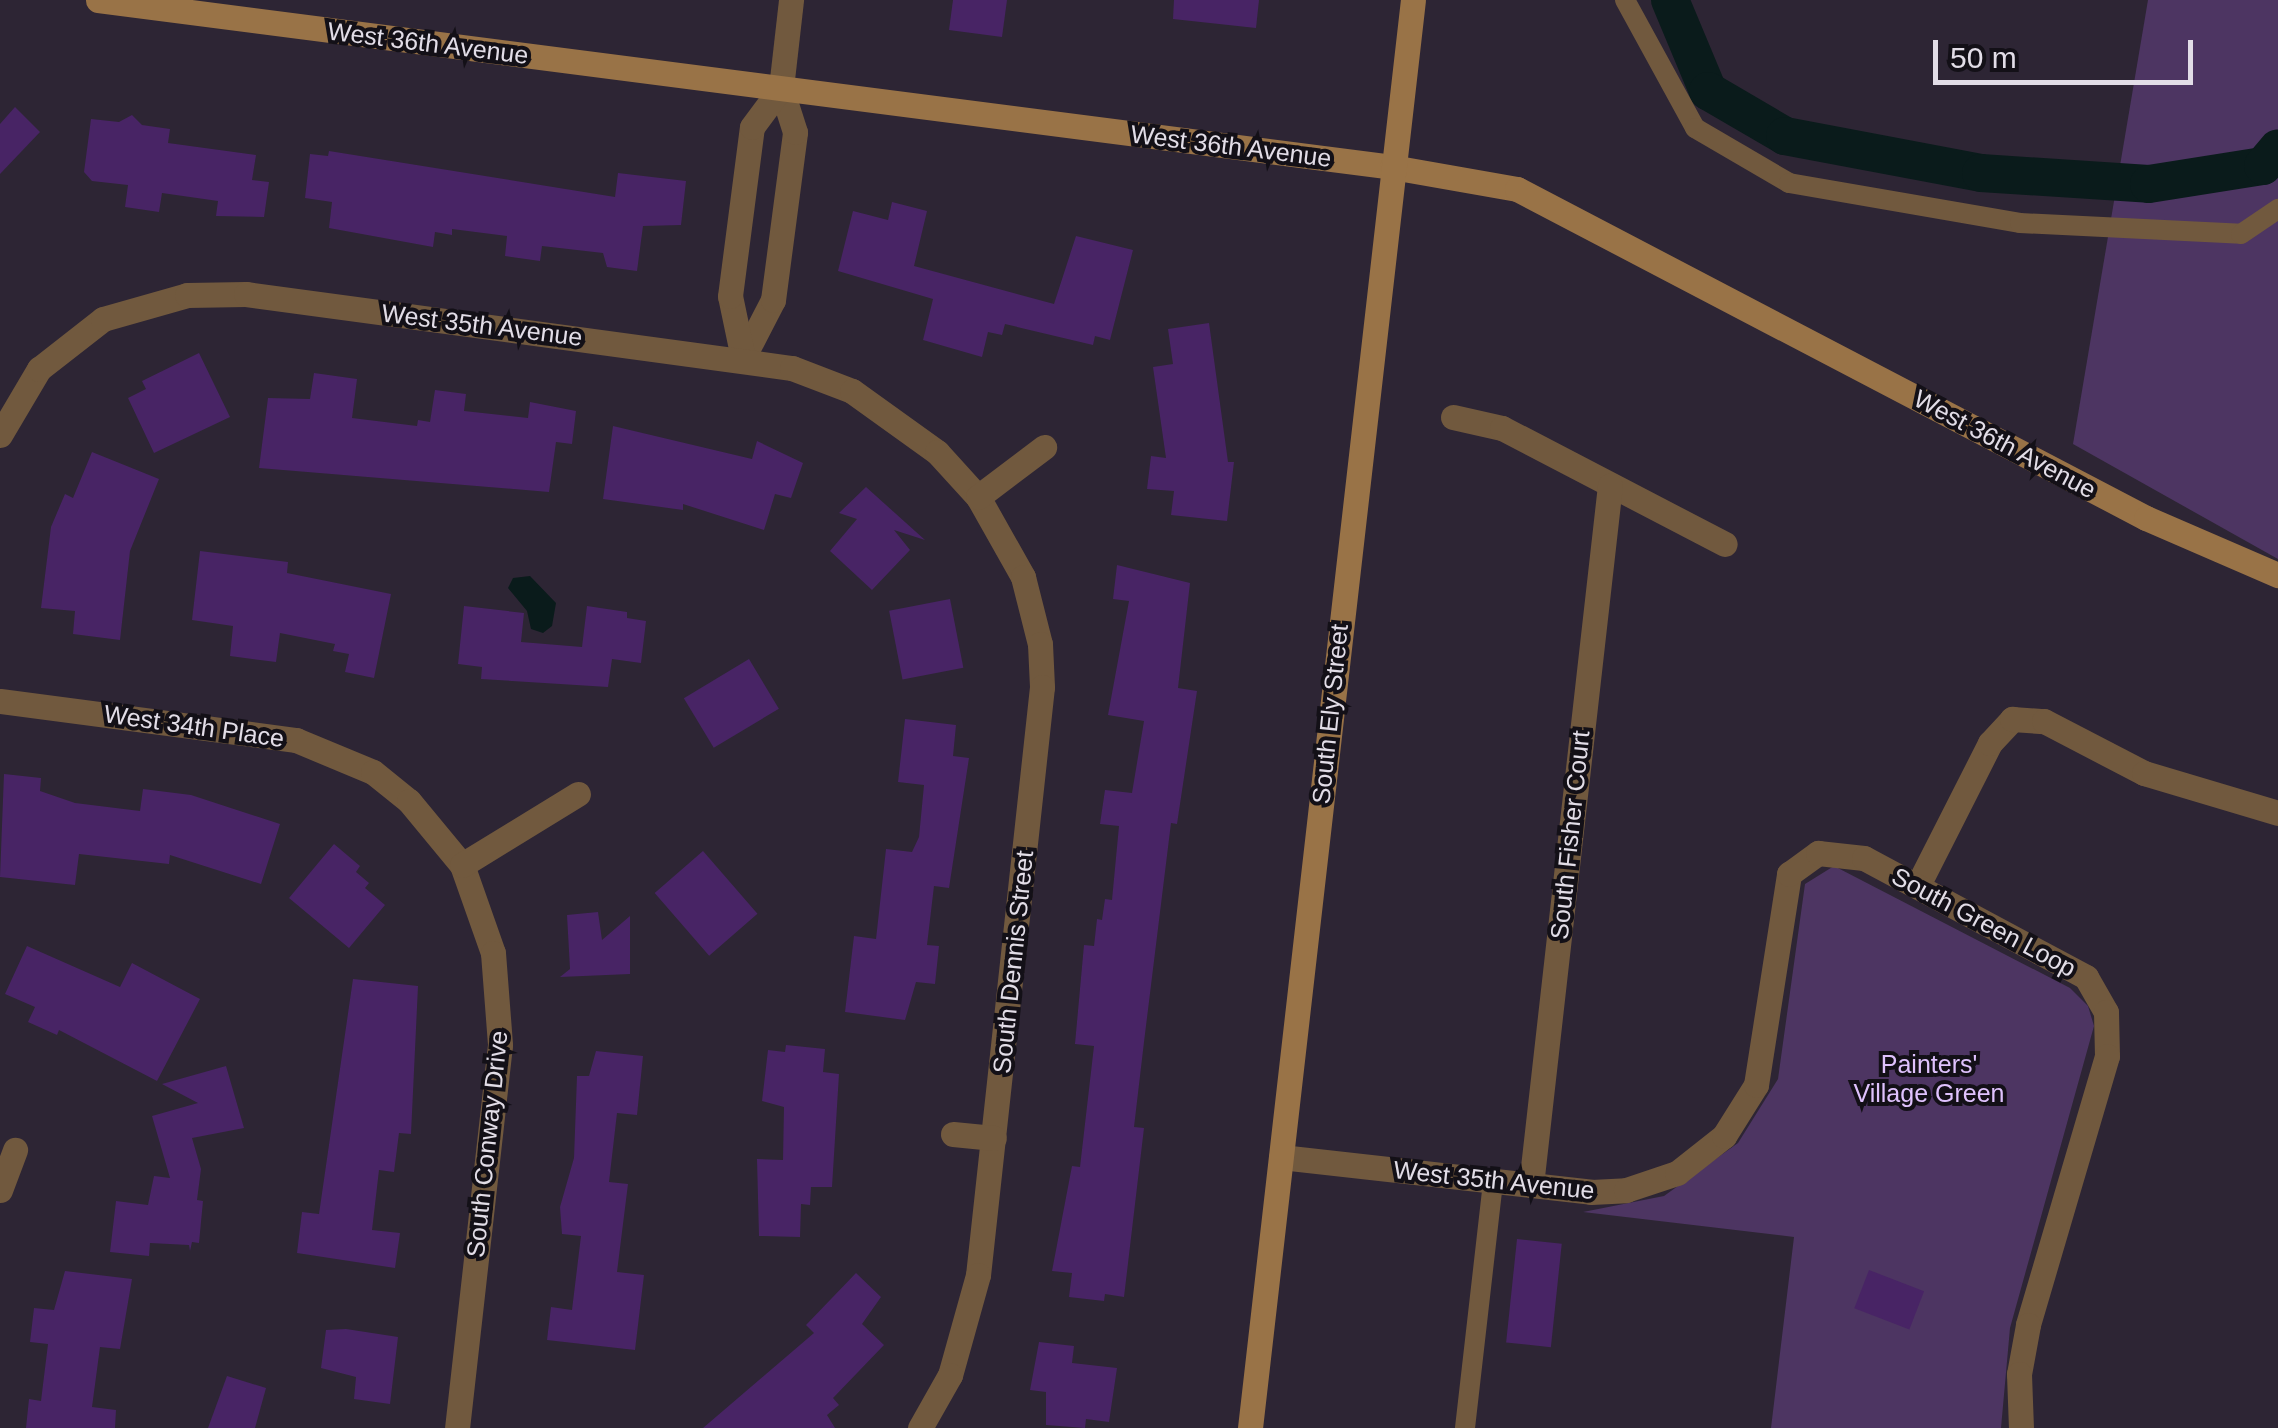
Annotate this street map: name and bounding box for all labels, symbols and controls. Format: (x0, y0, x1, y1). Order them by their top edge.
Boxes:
street label: West 36th Avenue (325, 16, 531, 70)
scale bar (1938, 20, 2198, 82)
text: 50 m (1950, 41, 2017, 74)
street label: West 36th Avenue (1128, 119, 1334, 173)
street label: West 35th Avenue (379, 298, 585, 352)
street label: West 36th Avenue (1908, 383, 2102, 505)
street label: South Ely Street (1306, 623, 1354, 805)
street label: West 34th Place (102, 699, 286, 753)
street label: South Fisher Court (1544, 729, 1596, 941)
street label: South Dennis Street (986, 849, 1040, 1075)
street label: South Green Loop (1887, 861, 2081, 983)
street label: South Conway Drive (460, 1029, 514, 1259)
park label: Painters' Village Green (1853, 1050, 2005, 1109)
street label: West 35th Avenue (1391, 1154, 1597, 1206)

